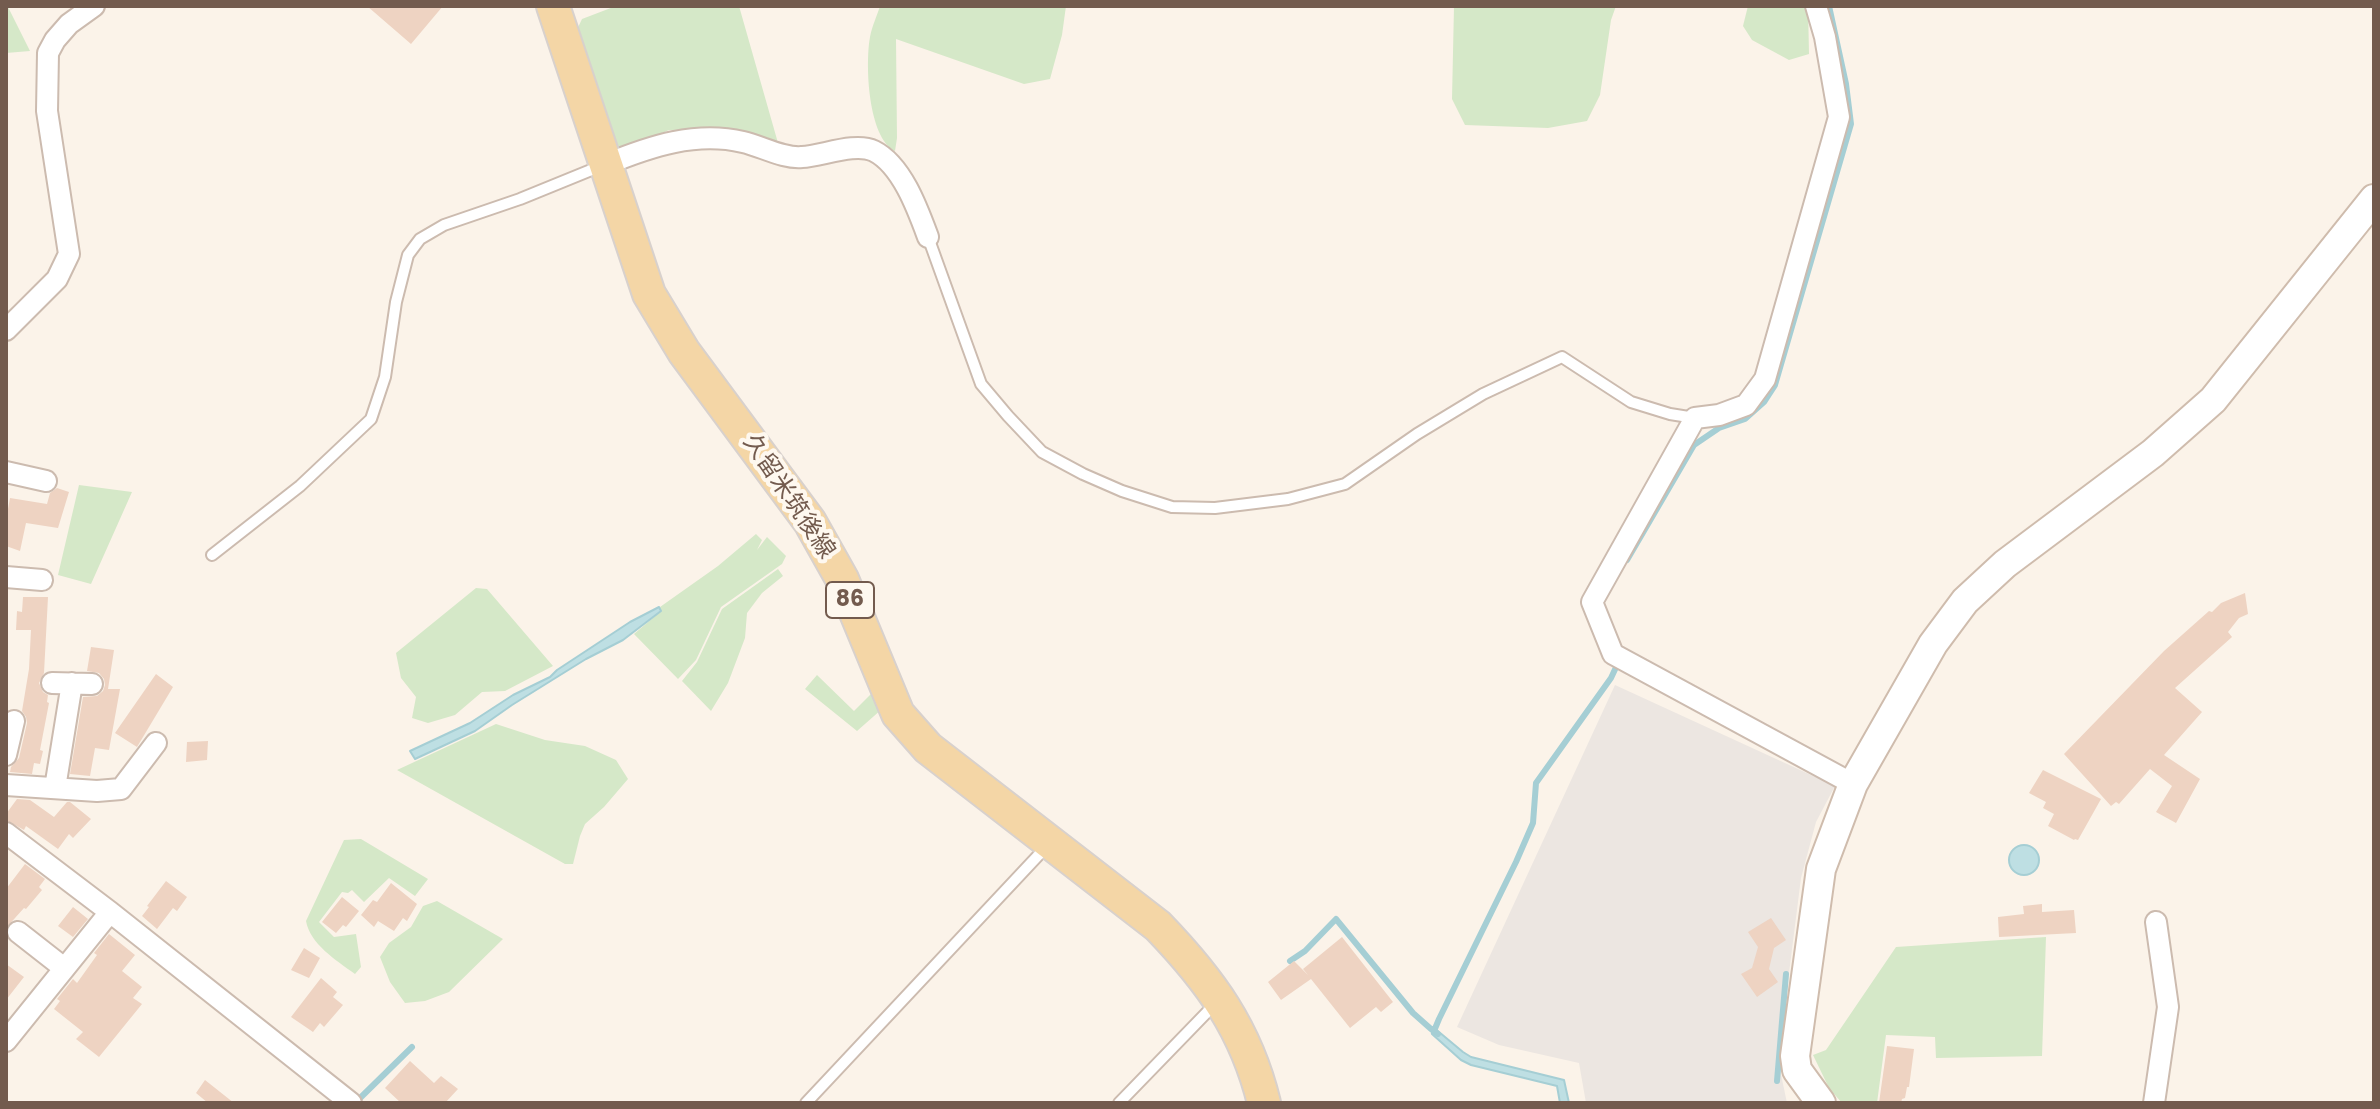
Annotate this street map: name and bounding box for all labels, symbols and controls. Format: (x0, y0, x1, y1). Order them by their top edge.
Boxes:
street label: 久留米筑後線 (736, 429, 840, 565)
road number: 86 (826, 582, 874, 618)

